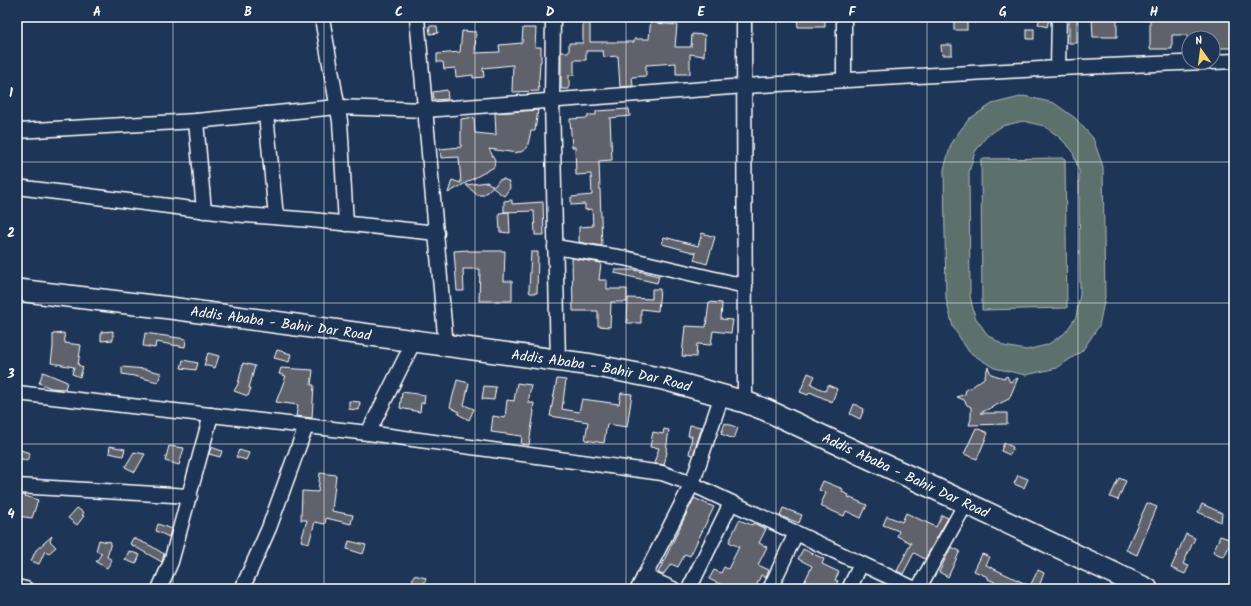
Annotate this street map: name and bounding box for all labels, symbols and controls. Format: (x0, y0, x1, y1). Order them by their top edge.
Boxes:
text: A (93, 2, 101, 23)
text: B (244, 2, 252, 23)
text: C (395, 2, 403, 23)
text: D (546, 2, 555, 23)
text: E (697, 2, 705, 23)
text: F (848, 2, 856, 23)
text: G (999, 2, 1007, 23)
text: H (1150, 2, 1159, 23)
north arrow (1181, 30, 1221, 70)
text: N (1193, 32, 1204, 51)
text: 1 (9, 83, 13, 104)
text: 2 (7, 223, 15, 244)
street label: Addis Ababa - Bahir Dar Road (189, 301, 374, 347)
street label: Addis Ababa - Bahir Dar Road (510, 344, 694, 399)
text: 3 (6, 364, 15, 385)
street label: Addis Ababa - Bahir Dar Road (818, 428, 993, 525)
text: 4 (7, 504, 15, 525)

